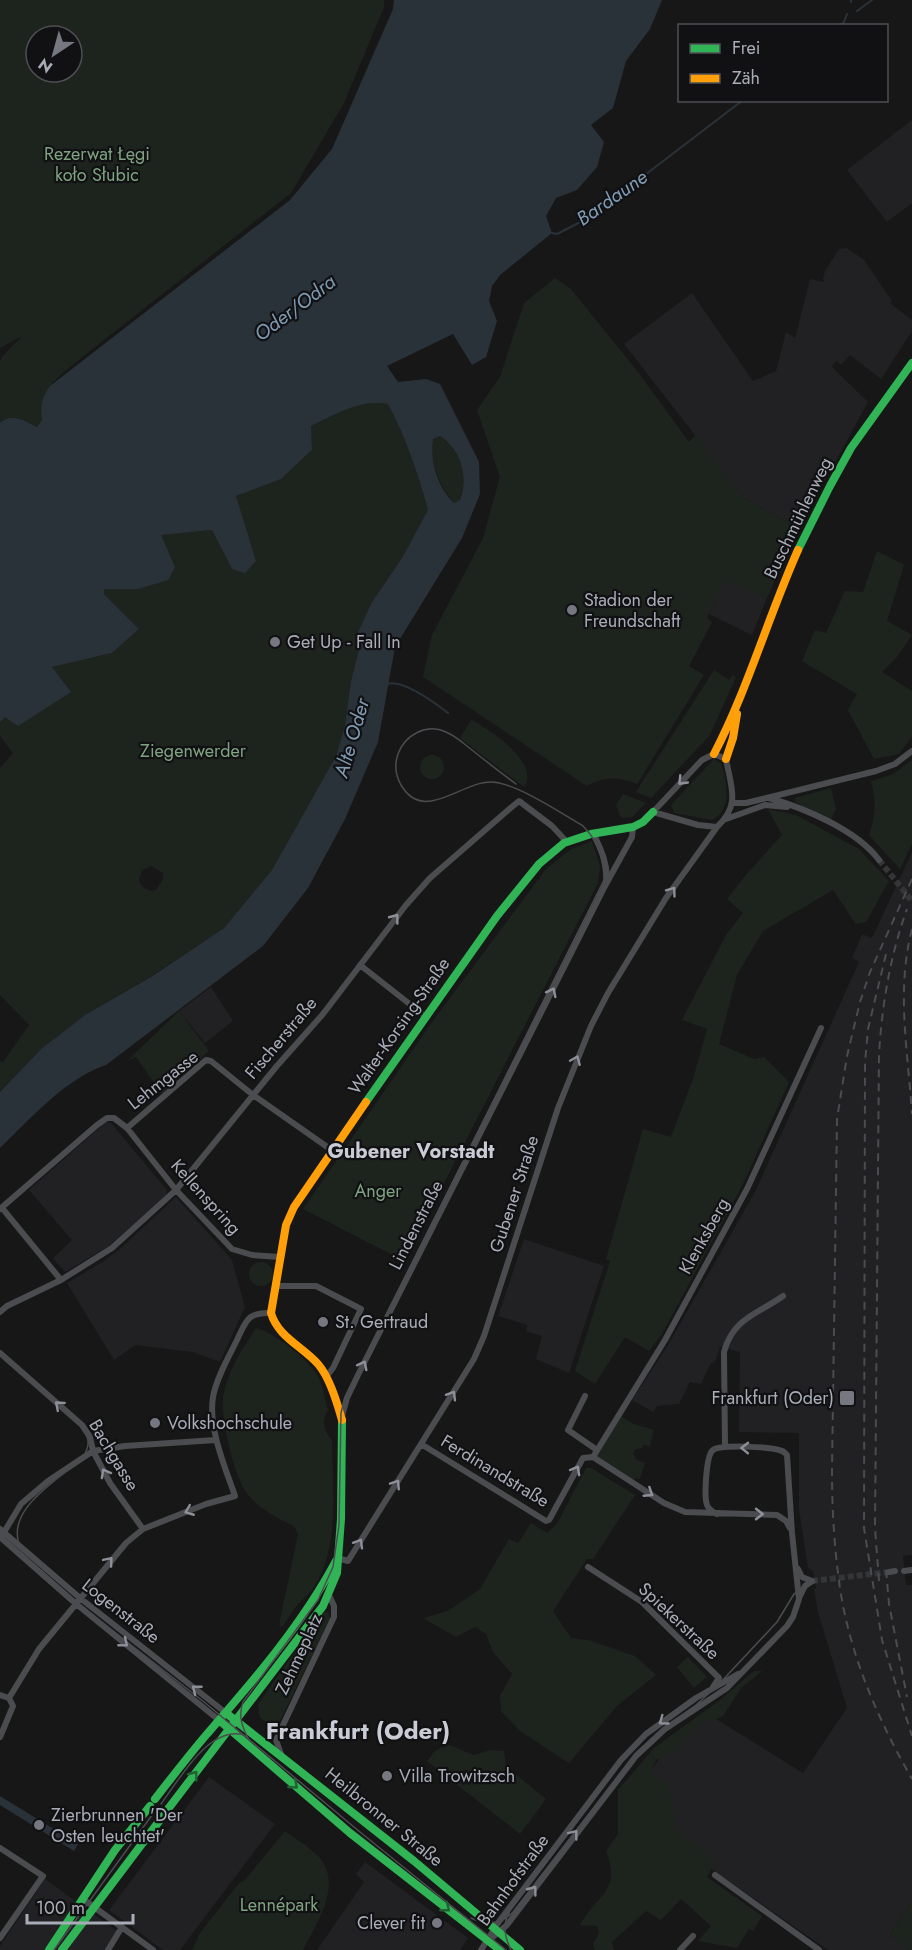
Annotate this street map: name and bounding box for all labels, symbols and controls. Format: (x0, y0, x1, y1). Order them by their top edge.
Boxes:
north arrow (24, 24, 84, 84)
legend (678, 24, 888, 102)
text: Frei (732, 35, 761, 61)
text: N (34, 53, 57, 79)
text: Zäh (732, 65, 760, 91)
park label: Rezerwat Łęgi koło Słubic (44, 141, 150, 188)
water label: Bardaune (570, 163, 654, 233)
water label: Oder/Odra (248, 268, 342, 348)
street label: Buschmühlenweg (757, 453, 839, 583)
place label: Stadion der Freundschaft (584, 587, 681, 634)
marker: Stadion der Freundschaft (565, 603, 579, 617)
place label: Get Up - Fall In (287, 629, 401, 655)
marker: Get Up - Fall In (268, 635, 282, 649)
water label: Alte Oder (327, 694, 377, 782)
park label: Ziegenwerder (140, 738, 247, 764)
one-way arrow (679, 774, 690, 785)
one-way arrow (664, 886, 675, 897)
one-way arrow (388, 914, 399, 925)
street label: Walter-Korsing-Straße (342, 952, 456, 1100)
one-way arrow (545, 987, 557, 998)
street label: Fischerstraße (239, 991, 323, 1085)
street label: Lehmgasse (122, 1044, 204, 1116)
one-way arrow (569, 1056, 581, 1067)
street label: Gubener Straße (483, 1132, 545, 1256)
district label: Gubener Vorstadt (328, 1137, 495, 1166)
street label: Kellenspring (165, 1153, 247, 1241)
street label: Lindenstraße (382, 1176, 450, 1274)
park label: Anger (354, 1178, 402, 1204)
street label: Klenksberg (672, 1193, 736, 1279)
place label: St. Gertraud (335, 1309, 428, 1335)
marker: St. Gertraud (316, 1315, 330, 1329)
one-way arrow (356, 1361, 367, 1372)
place label: Frankfurt (Oder) (712, 1385, 834, 1411)
marker: Frankfurt (Oder) (838, 1389, 856, 1407)
one-way arrow (445, 1391, 457, 1401)
one-way arrow (55, 1401, 66, 1412)
place label: Volkshochschule (167, 1410, 292, 1436)
street label: Bachgasse (82, 1414, 146, 1496)
marker: Volkshochschule (148, 1416, 162, 1430)
street label: Ferdinandstraße (436, 1428, 554, 1514)
one-way arrow (740, 1441, 749, 1454)
one-way arrow (569, 1466, 580, 1477)
one-way arrow (101, 1469, 112, 1480)
one-way arrow (388, 1480, 400, 1490)
one-way arrow (643, 1486, 653, 1498)
one-way arrow (184, 1504, 195, 1516)
one-way arrow (755, 1508, 764, 1521)
one-way arrow (352, 1539, 364, 1549)
one-way arrow (102, 1557, 113, 1568)
street label: Logenstraße (76, 1572, 166, 1650)
street label: Spiekerstraße (632, 1576, 726, 1666)
street label: Zehmeplatz (269, 1608, 329, 1699)
one-way arrow (117, 1635, 128, 1646)
one-way arrow (191, 1685, 202, 1696)
district label: Frankfurt (Oder) (266, 1713, 450, 1748)
one-way arrow (659, 1713, 670, 1724)
street label: Heilbronner Straße (319, 1761, 449, 1873)
place label: Villa Trowitzsch (399, 1763, 515, 1789)
marker: Villa Trowitzsch (380, 1769, 394, 1783)
one-way arrow (186, 1771, 197, 1782)
one-way arrow (287, 1778, 298, 1789)
place label: Zierbrunnen 'Der Osten leuchtet' (51, 1802, 183, 1849)
marker: Zierbrunnen 'Der Osten leuchtet' (32, 1818, 46, 1832)
street label: Bahnhofstraße (471, 1829, 555, 1931)
one-way arrow (567, 1830, 578, 1841)
one-way arrow (526, 1885, 537, 1896)
scale bar (27, 1887, 134, 1925)
park label: Lennépark (240, 1892, 318, 1918)
text: 100 m (36, 1895, 85, 1921)
one-way arrow (439, 1901, 450, 1912)
place label: Clever fit (357, 1910, 426, 1936)
marker: Clever fit (430, 1916, 444, 1930)

